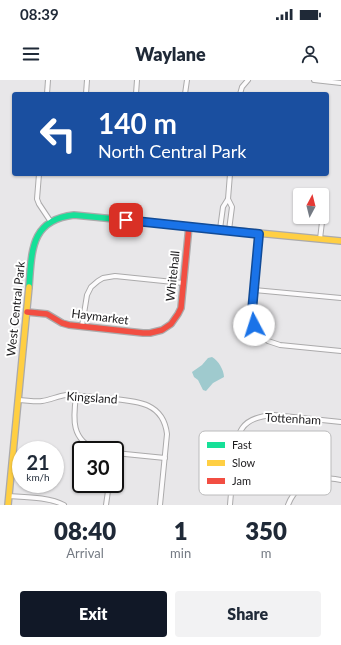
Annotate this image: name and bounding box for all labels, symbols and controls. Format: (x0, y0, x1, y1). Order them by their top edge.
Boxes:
text: 08:39 (20, 5, 59, 23)
icon: menu (20, 43, 42, 65)
text: Waylane (135, 43, 206, 65)
icon: person (299, 43, 321, 65)
text: 140 m (98, 106, 177, 140)
icon: left (32, 108, 84, 160)
text: North Central Park (98, 140, 246, 162)
north arrow (293, 188, 329, 224)
map controls (293, 188, 329, 224)
pin (109, 203, 143, 237)
icon: arrive (115, 209, 137, 231)
street label: Whitehall (162, 250, 183, 302)
street label: West Central Park (3, 260, 28, 357)
position arrow (233, 304, 275, 346)
street label: Haymarket (71, 306, 130, 328)
street label: Kingsland (66, 388, 118, 407)
street label: Tottenham (265, 410, 322, 427)
legend (199, 431, 331, 495)
text: Fast (232, 438, 252, 451)
speed limit sign: 30 (72, 441, 124, 493)
text: 21 (26, 450, 50, 474)
text: Slow (232, 456, 256, 469)
text: km/h (26, 471, 50, 483)
text: Jam (232, 474, 251, 487)
text: 08:40 (54, 516, 116, 545)
text: 1 (174, 516, 188, 545)
text: 350 (245, 516, 287, 545)
text: Arrival (66, 545, 104, 561)
text: min (170, 545, 191, 561)
text: m (261, 545, 271, 561)
button: Exit (20, 591, 167, 637)
button: Share (175, 591, 321, 637)

